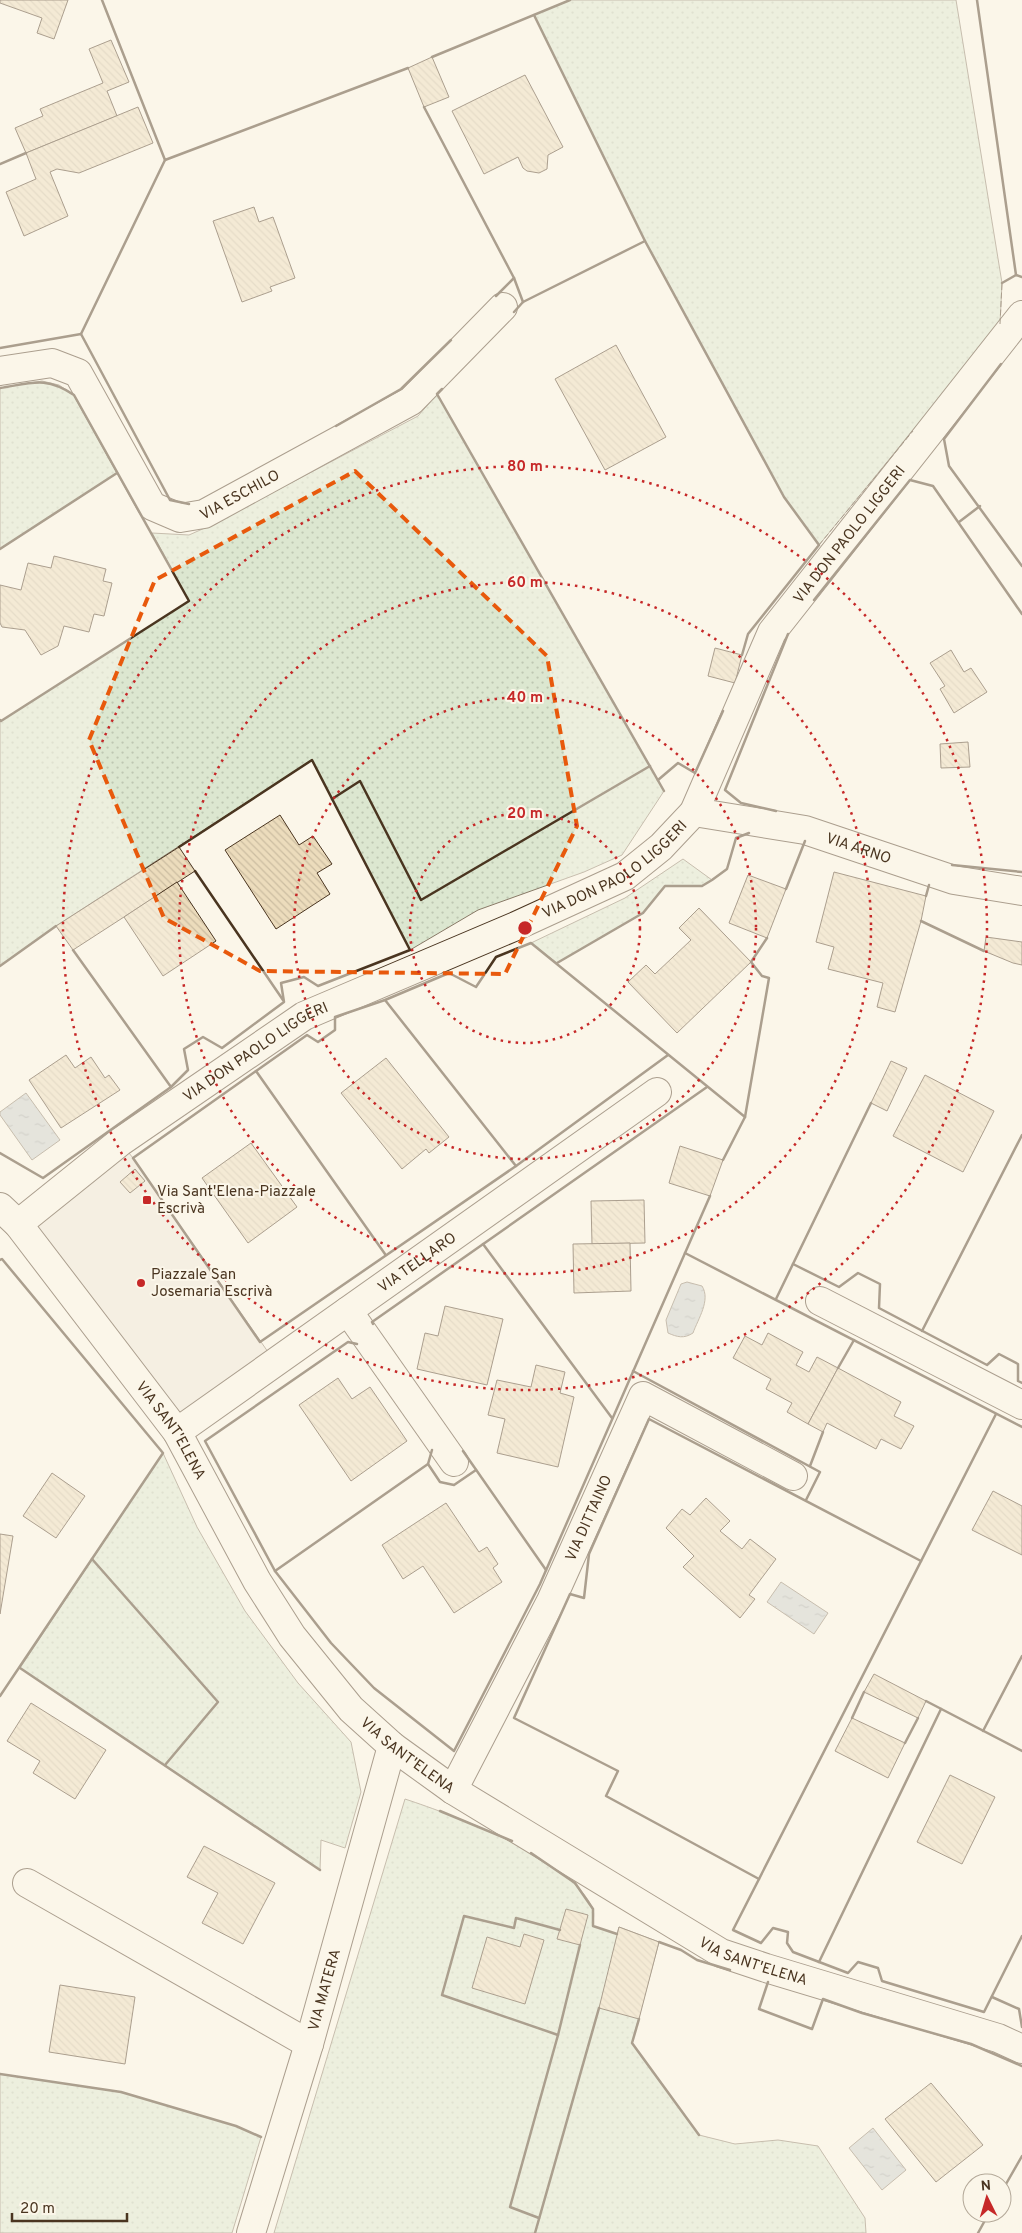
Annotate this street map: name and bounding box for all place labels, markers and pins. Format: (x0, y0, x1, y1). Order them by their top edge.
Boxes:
centre of rings (516, 919, 534, 937)
place label: Via Sant'Elena-Piazzale Escrivà (157, 1183, 316, 1219)
marker: Via Sant'Elena-Piazzale Escrivà (141, 1194, 153, 1206)
place label: Piazzale San Josemaria Escrivà (151, 1266, 272, 1302)
marker: Piazzale San Josemaria Escrivà (135, 1277, 147, 1289)

